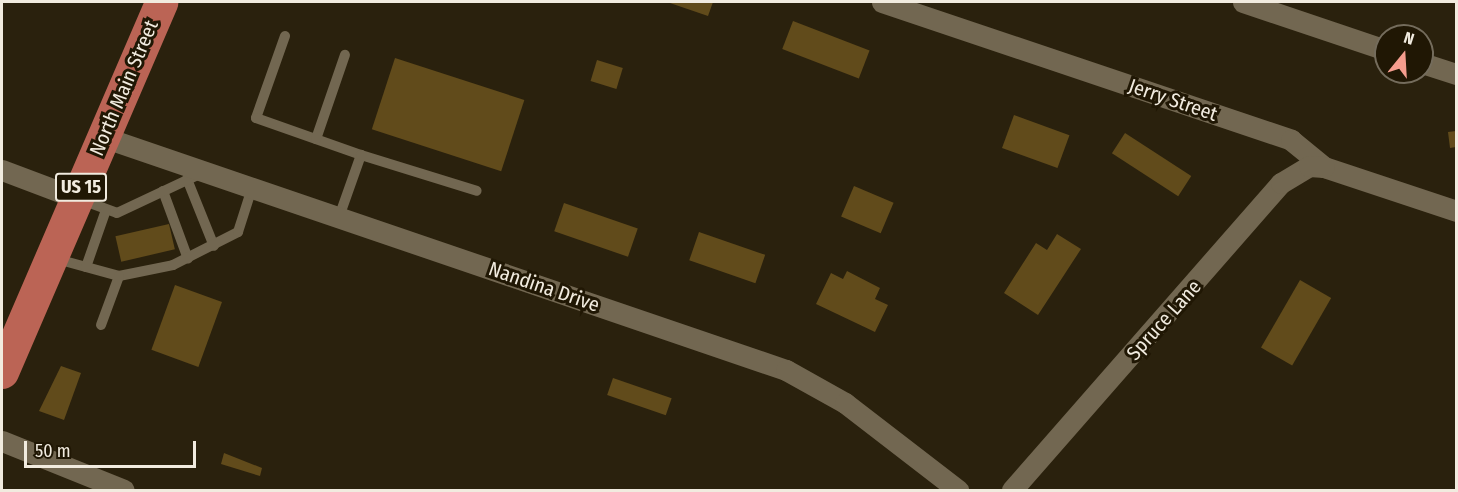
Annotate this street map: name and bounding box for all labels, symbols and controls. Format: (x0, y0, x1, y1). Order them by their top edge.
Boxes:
street label: North Main Street (85, 17, 163, 159)
north arrow (1374, 24, 1434, 84)
text: N (1402, 28, 1417, 49)
street label: Jerry Street (1126, 74, 1220, 126)
road number: US 15 (54, 172, 108, 202)
street label: Nandina Drive (485, 257, 603, 317)
street label: Spruce Lane (1122, 275, 1206, 365)
scale bar (27, 429, 200, 467)
text: 50 m (35, 440, 71, 462)

